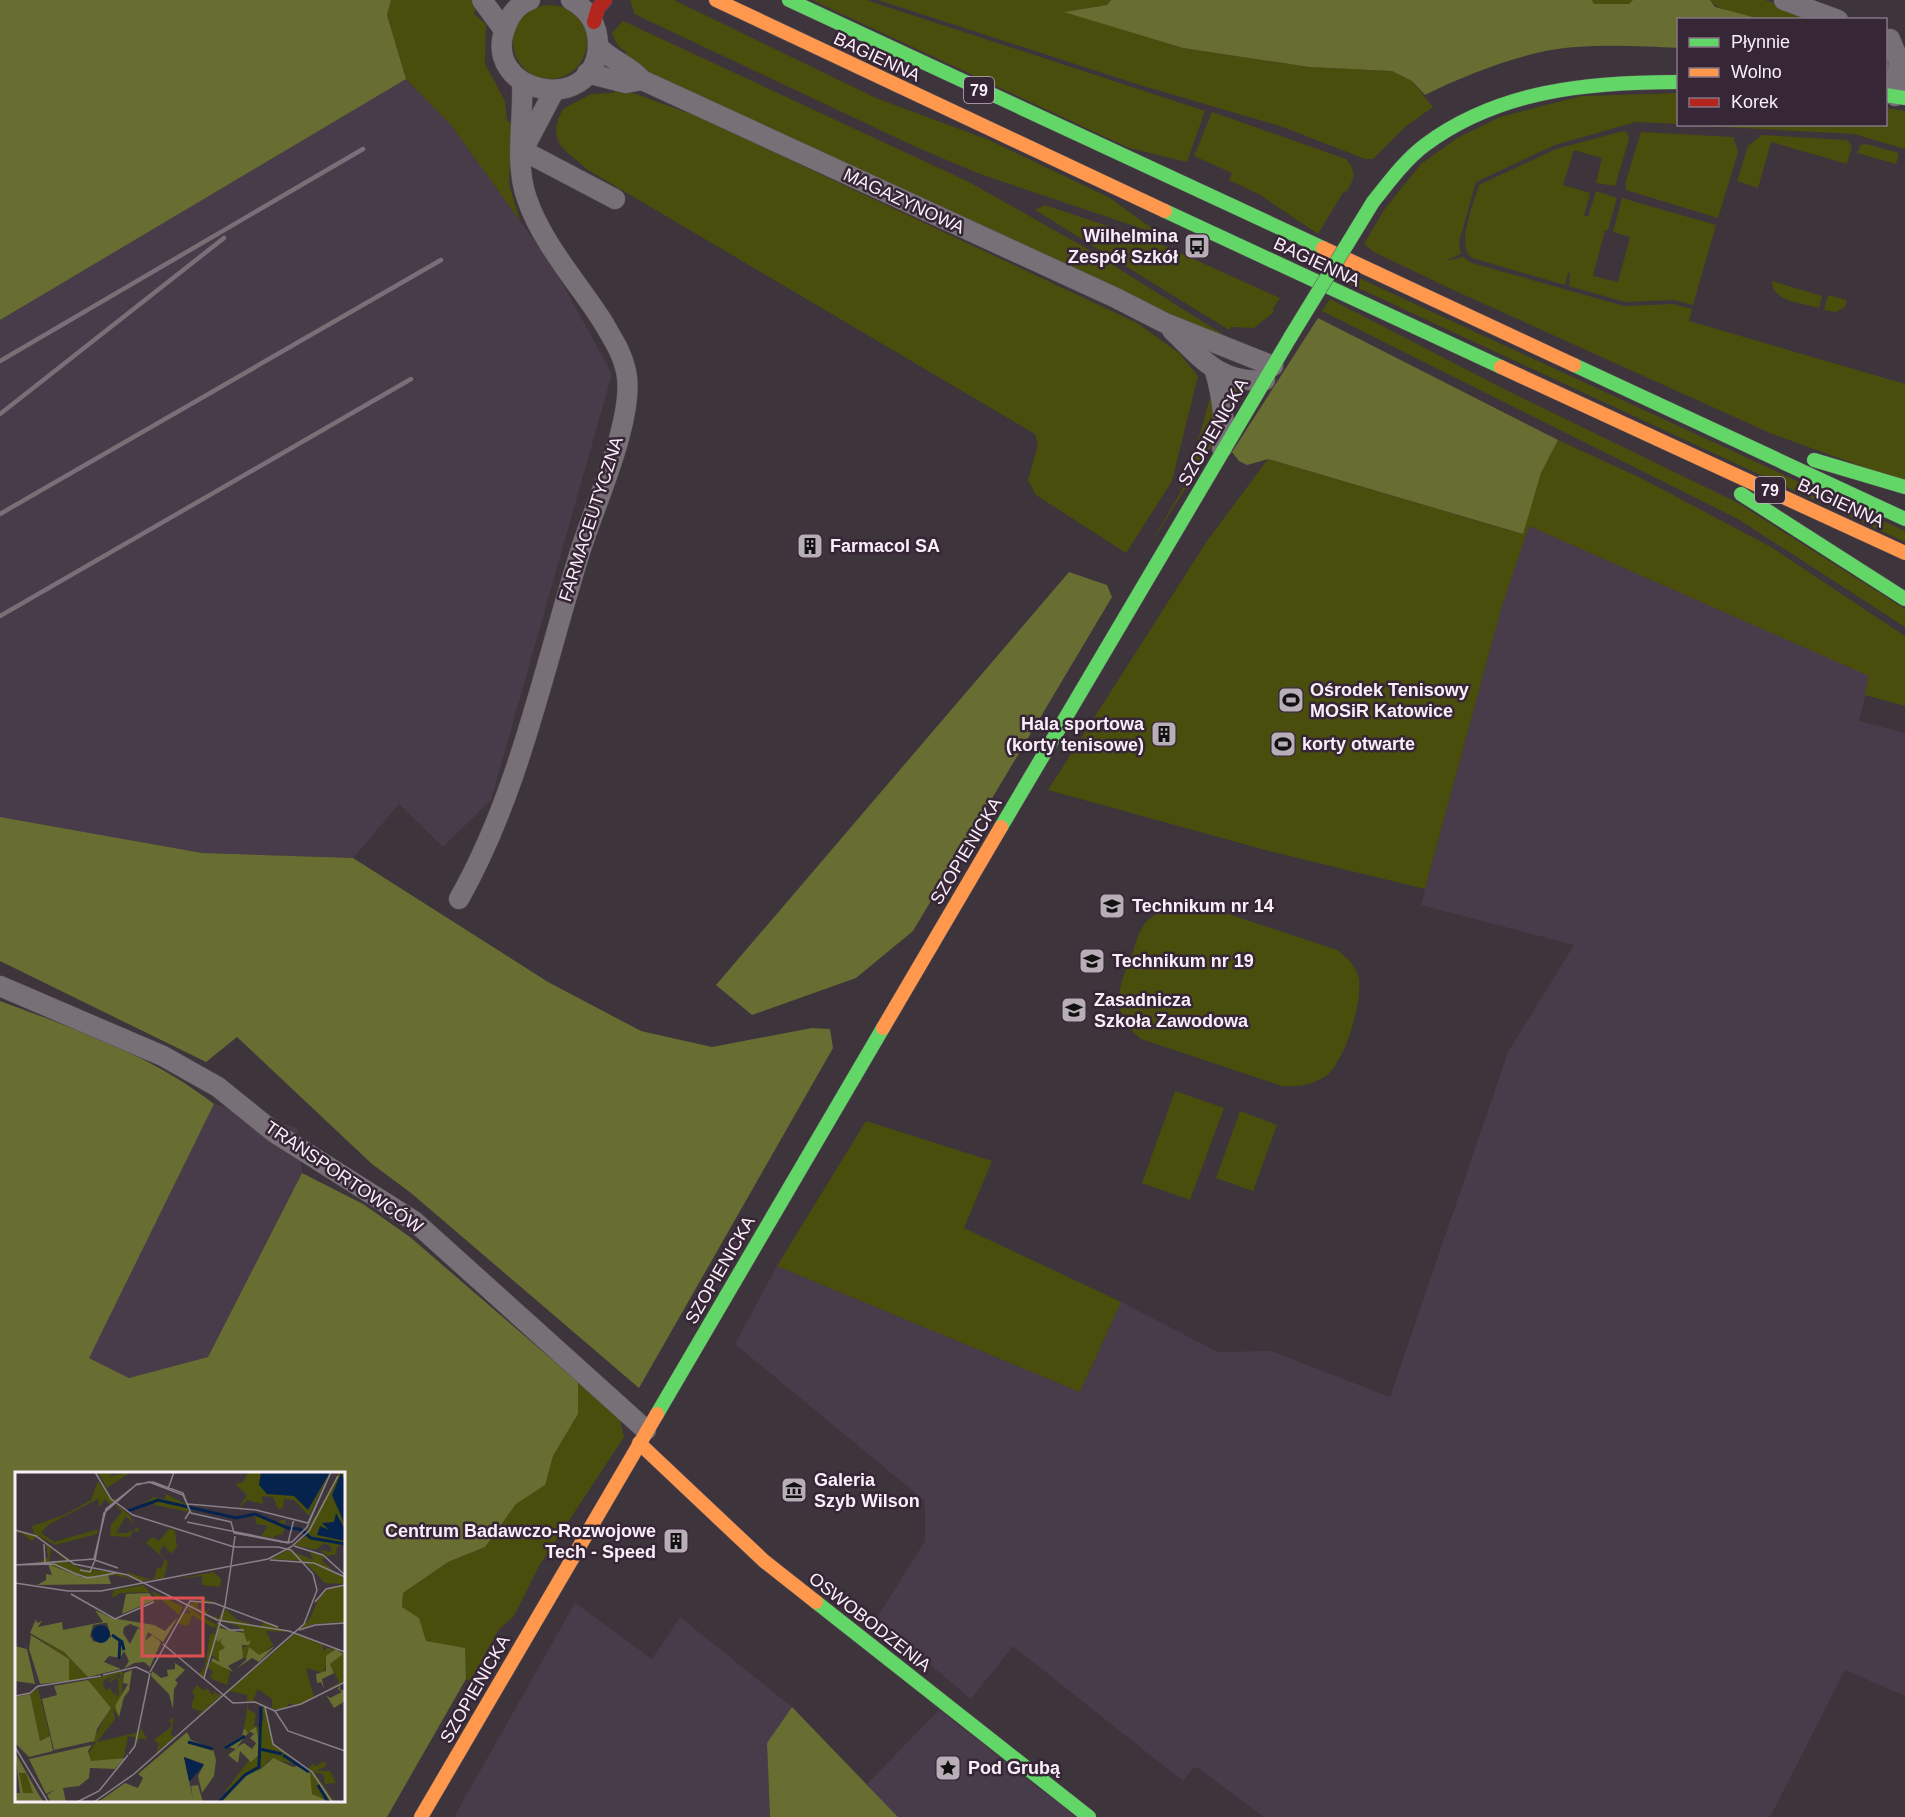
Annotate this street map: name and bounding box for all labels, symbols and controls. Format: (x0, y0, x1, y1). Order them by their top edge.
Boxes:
legend (1677, 18, 1887, 126)
street label: BAGIENNA (831, 28, 923, 86)
text: Płynnie (1731, 32, 1790, 52)
text: Wolno (1731, 62, 1782, 82)
road number: 79 (964, 77, 994, 103)
text: Korek (1731, 92, 1779, 112)
street label: MAGAZYNOWA (840, 164, 968, 238)
place label: Wilhelmina Zespół Szkół (1068, 226, 1179, 267)
bus stop icon: Wilhelmina Zespół Szkół (1182, 231, 1212, 261)
street label: BAGIENNA (1271, 233, 1363, 291)
street label: SZOPIENICKA (1174, 375, 1252, 489)
street label: FARMACEUTYCZNA (555, 434, 627, 604)
street label: BAGIENNA (1795, 474, 1887, 532)
road number: 79 (1755, 477, 1785, 503)
building icon: Farmacol SA (795, 531, 825, 561)
place label: Farmacol SA (830, 536, 940, 556)
place label: Ośrodek Tenisowy MOSiR Katowice (1310, 680, 1469, 721)
sports icon: Ośrodek Tenisowy MOSiR Katowice (1276, 685, 1306, 715)
place label: Hala sportowa (korty tenisowe) (1006, 714, 1145, 755)
building icon: Hala sportowa (korty tenisowe) (1149, 719, 1179, 749)
sports icon: korty otwarte (1268, 729, 1298, 759)
place label: korty otwarte (1302, 734, 1415, 754)
street label: SZOPIENICKA (926, 794, 1006, 908)
school or university icon: Technikum nr 14 (1097, 891, 1127, 921)
place label: Technikum nr 14 (1132, 896, 1274, 916)
school or university icon: Technikum nr 19 (1077, 946, 1107, 976)
place label: Technikum nr 19 (1112, 951, 1254, 971)
place label: Zasadnicza Szkoła Zawodowa (1094, 990, 1249, 1031)
school or university icon: Zasadnicza Szkoła Zawodowa (1059, 995, 1089, 1025)
street label: TRANSPORTOWCÓW (262, 1116, 427, 1237)
street label: SZOPIENICKA (681, 1213, 759, 1327)
place label: Galeria Szyb Wilson (814, 1470, 920, 1511)
inset map (15, 1472, 345, 1802)
museum icon: Galeria Szyb Wilson (779, 1475, 809, 1505)
place label: Centrum Badawczo-Rozwojowe Tech - Speed (385, 1521, 656, 1562)
building icon: Centrum Badawczo-Rozwojowe Tech - Speed (661, 1526, 691, 1556)
street label: OSWOBODZENIA (805, 1568, 935, 1676)
street label: SZOPIENICKA (436, 1632, 514, 1746)
place icon: Pod Grubą (933, 1753, 963, 1783)
place label: Pod Grubą (968, 1758, 1061, 1778)

